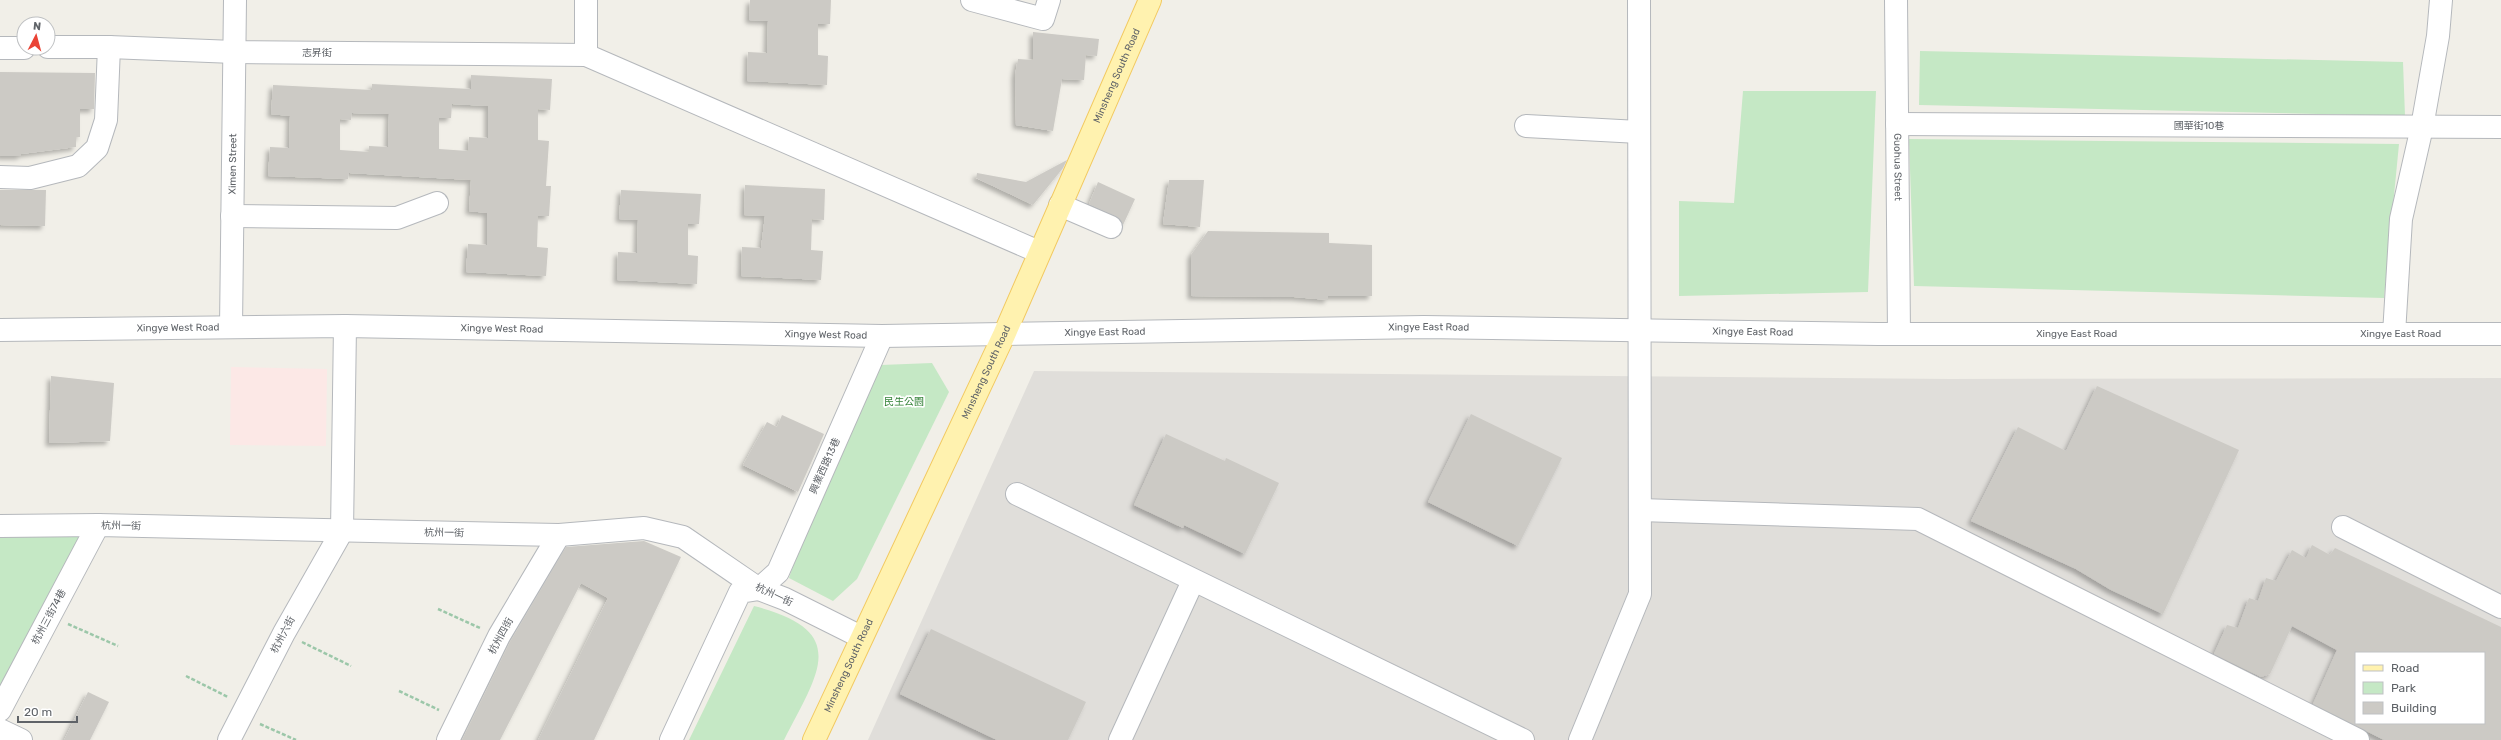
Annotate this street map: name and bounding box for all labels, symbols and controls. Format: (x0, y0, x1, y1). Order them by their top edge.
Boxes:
north arrow (16, 16, 56, 56)
text: N (32, 20, 42, 33)
street label: Minsheng South Road (1091, 27, 1143, 125)
street label: 志昇街 (302, 47, 332, 59)
street label: 國華街10巷 (2174, 120, 2224, 132)
street label: Ximen Street (227, 133, 239, 194)
street label: Guohua Street (1891, 133, 1904, 201)
street label: Xingye West Road (137, 321, 219, 334)
street label: Xingye East Road (1388, 321, 1469, 334)
street label: Xingye West Road (461, 322, 543, 336)
street label: Minsheng South Road (959, 324, 1013, 421)
street label: Xingye East Road (1712, 325, 1793, 339)
street label: Xingye East Road (1064, 326, 1146, 339)
street label: Xingye West Road (784, 328, 867, 342)
street label: Xingye East Road (2036, 328, 2117, 340)
street label: Xingye East Road (2360, 328, 2441, 340)
park label: 民生公園 (884, 396, 924, 408)
street label: 興業西路13巷 (807, 436, 843, 496)
street label: 杭州一街 (101, 520, 141, 532)
street label: 杭州一街 (424, 527, 464, 539)
street label: 杭州一街 (753, 581, 795, 609)
street label: 杭州三街74巷 (29, 587, 69, 647)
street label: 杭州六街 (268, 615, 298, 655)
street label: 杭州四街 (486, 616, 516, 656)
street label: Minsheng South Road (822, 617, 876, 714)
legend (2355, 652, 2485, 724)
text: Road (2391, 661, 2419, 675)
text: Park (2391, 681, 2417, 695)
scale bar (18, 698, 77, 724)
text: Building (2391, 701, 2437, 715)
text: 20 m (24, 705, 52, 719)

